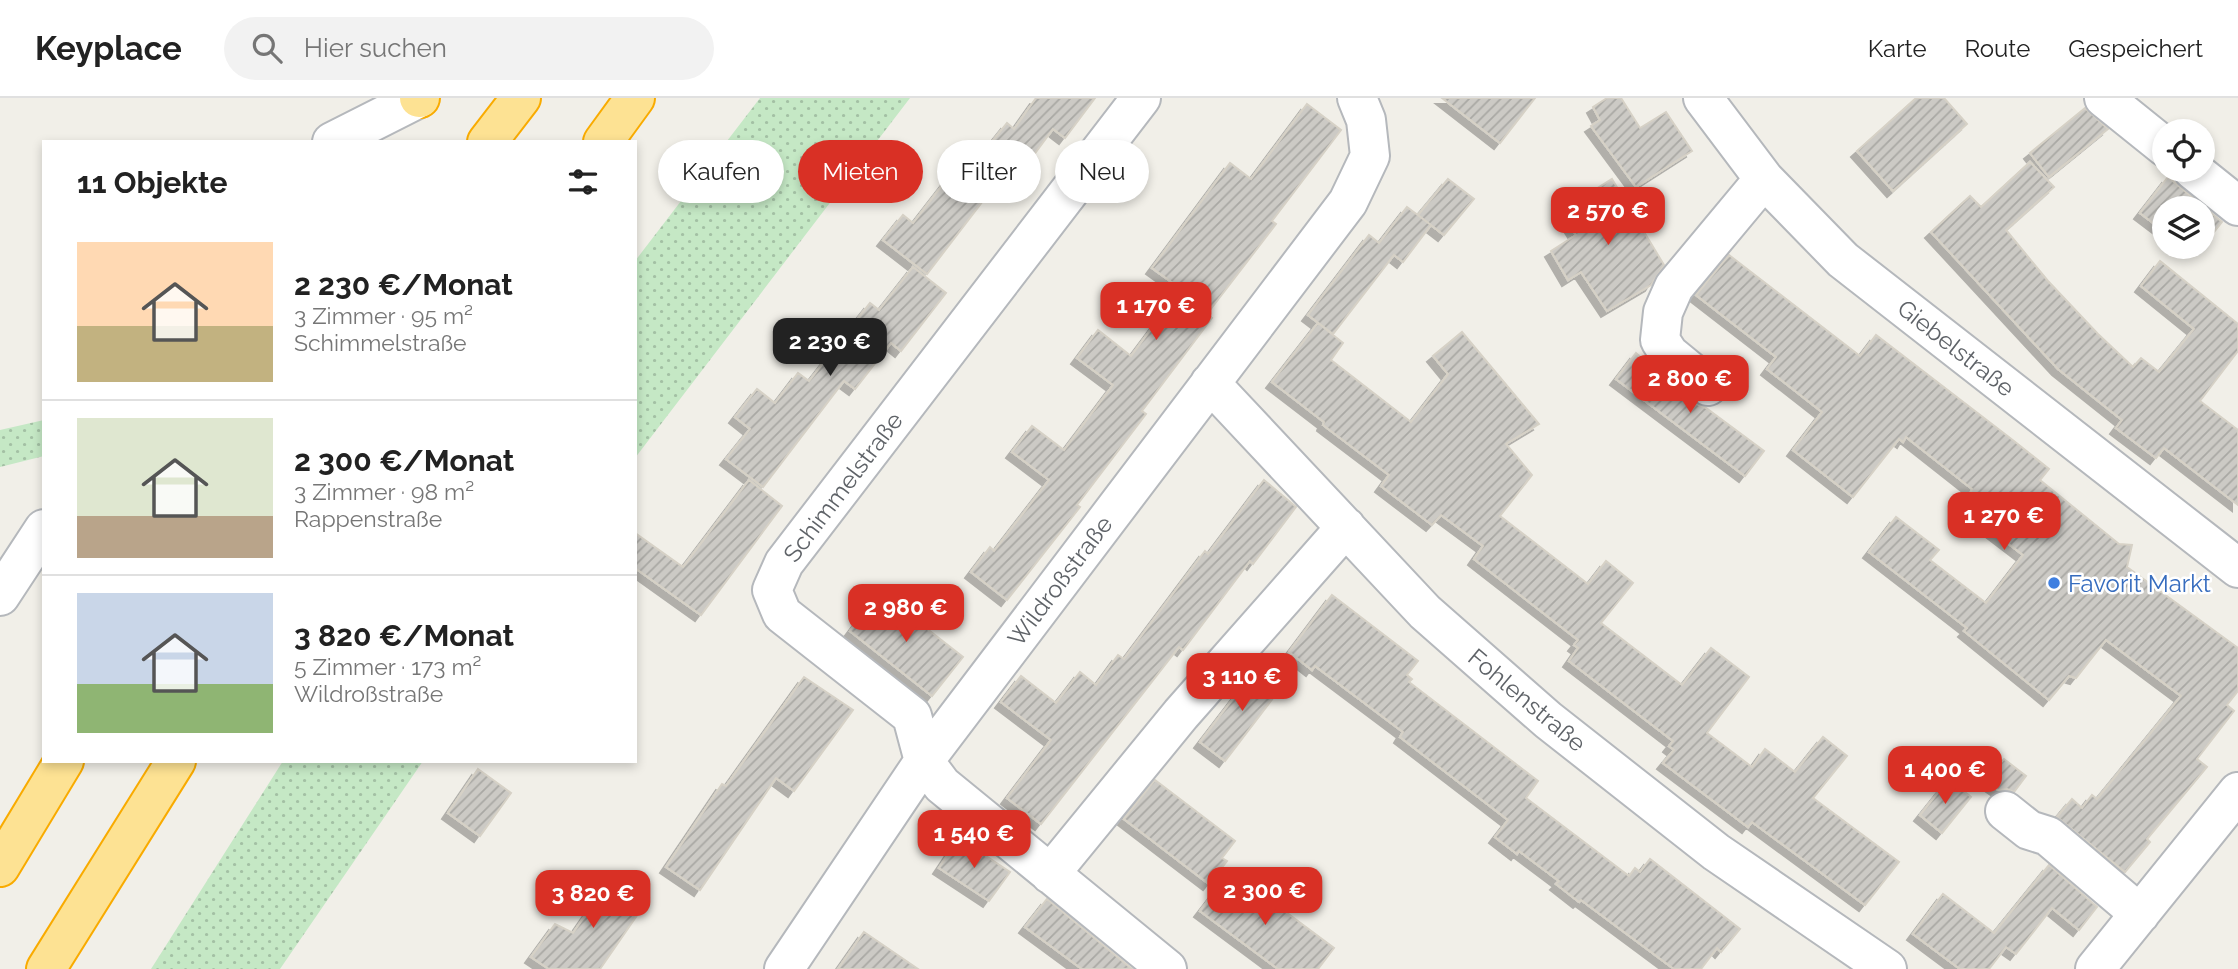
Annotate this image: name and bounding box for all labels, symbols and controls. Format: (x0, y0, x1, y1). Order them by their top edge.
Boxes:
search box (224, 17, 714, 80)
text: Keyplace (35, 29, 182, 68)
icon: search (248, 29, 286, 67)
text: Hier suchen (304, 33, 447, 63)
text: Karte (1868, 34, 1927, 63)
text: Route (1965, 34, 2030, 63)
text: Gespeichert (2068, 34, 2203, 63)
map controls (2152, 119, 2215, 259)
button: locate (2152, 119, 2215, 182)
chip: Kaufen (658, 140, 784, 203)
chip: Mieten (798, 140, 923, 203)
chip: Filter (937, 140, 1041, 203)
chip: Neu (1055, 140, 1149, 203)
icon: filters (564, 163, 602, 201)
text: 11 Objekte (77, 165, 227, 200)
pin: 2 570 € (1543, 188, 1673, 247)
text: 2 570 € (1567, 196, 1649, 223)
button: layers (2152, 196, 2215, 259)
text: 2 230 €/Monat (294, 267, 513, 302)
icon: home (133, 270, 217, 354)
pin: 1 170 € (1091, 282, 1221, 342)
text: 1 170 € (1116, 291, 1196, 318)
street label: Giebelstraße (1892, 293, 2020, 403)
text: 3 Zimmer · 95 m² (294, 302, 473, 329)
pin: 2 230 € (765, 318, 895, 378)
text: 2 230 € (789, 327, 871, 354)
text: Schimmelstraße (294, 329, 467, 356)
pin: 2 800 € (1625, 356, 1755, 415)
text: 2 800 € (1648, 364, 1732, 391)
street label: Schimmelstraße (777, 406, 909, 568)
text: 2 300 €/Monat (294, 443, 514, 478)
icon: home (133, 446, 217, 530)
text: 3 Zimmer · 98 m² (294, 478, 474, 505)
pin: 1 270 € (1939, 492, 2069, 552)
text: 1 270 € (1964, 501, 2044, 528)
text: Rappenstraße (294, 505, 442, 532)
street label: Wildroßstraße (1002, 510, 1118, 652)
place label: Favorit Markt (2068, 569, 2211, 598)
marker: Favorit Markt (2046, 575, 2062, 591)
pin: 2 980 € (841, 584, 971, 644)
text: 2 980 € (864, 593, 948, 620)
text: 3 820 €/Monat (294, 618, 514, 653)
icon: home (133, 621, 217, 705)
street label: Fohlenstraße (1462, 642, 1592, 758)
text: 5 Zimmer · 173 m² (294, 653, 482, 680)
pin: 3 110 € (1177, 654, 1307, 713)
text: 3 110 € (1202, 662, 1282, 689)
text: Wildroßstraße (294, 680, 443, 707)
pin: 1 400 € (1880, 746, 2010, 806)
text: 1 400 € (1904, 755, 1986, 782)
pin: 1 540 € (909, 810, 1039, 870)
text: 1 540 € (934, 819, 1014, 846)
pin: 2 300 € (1200, 868, 1330, 927)
pin: 3 820 € (528, 870, 658, 930)
text: 2 300 € (1223, 876, 1307, 903)
text: 3 820 € (551, 879, 635, 906)

